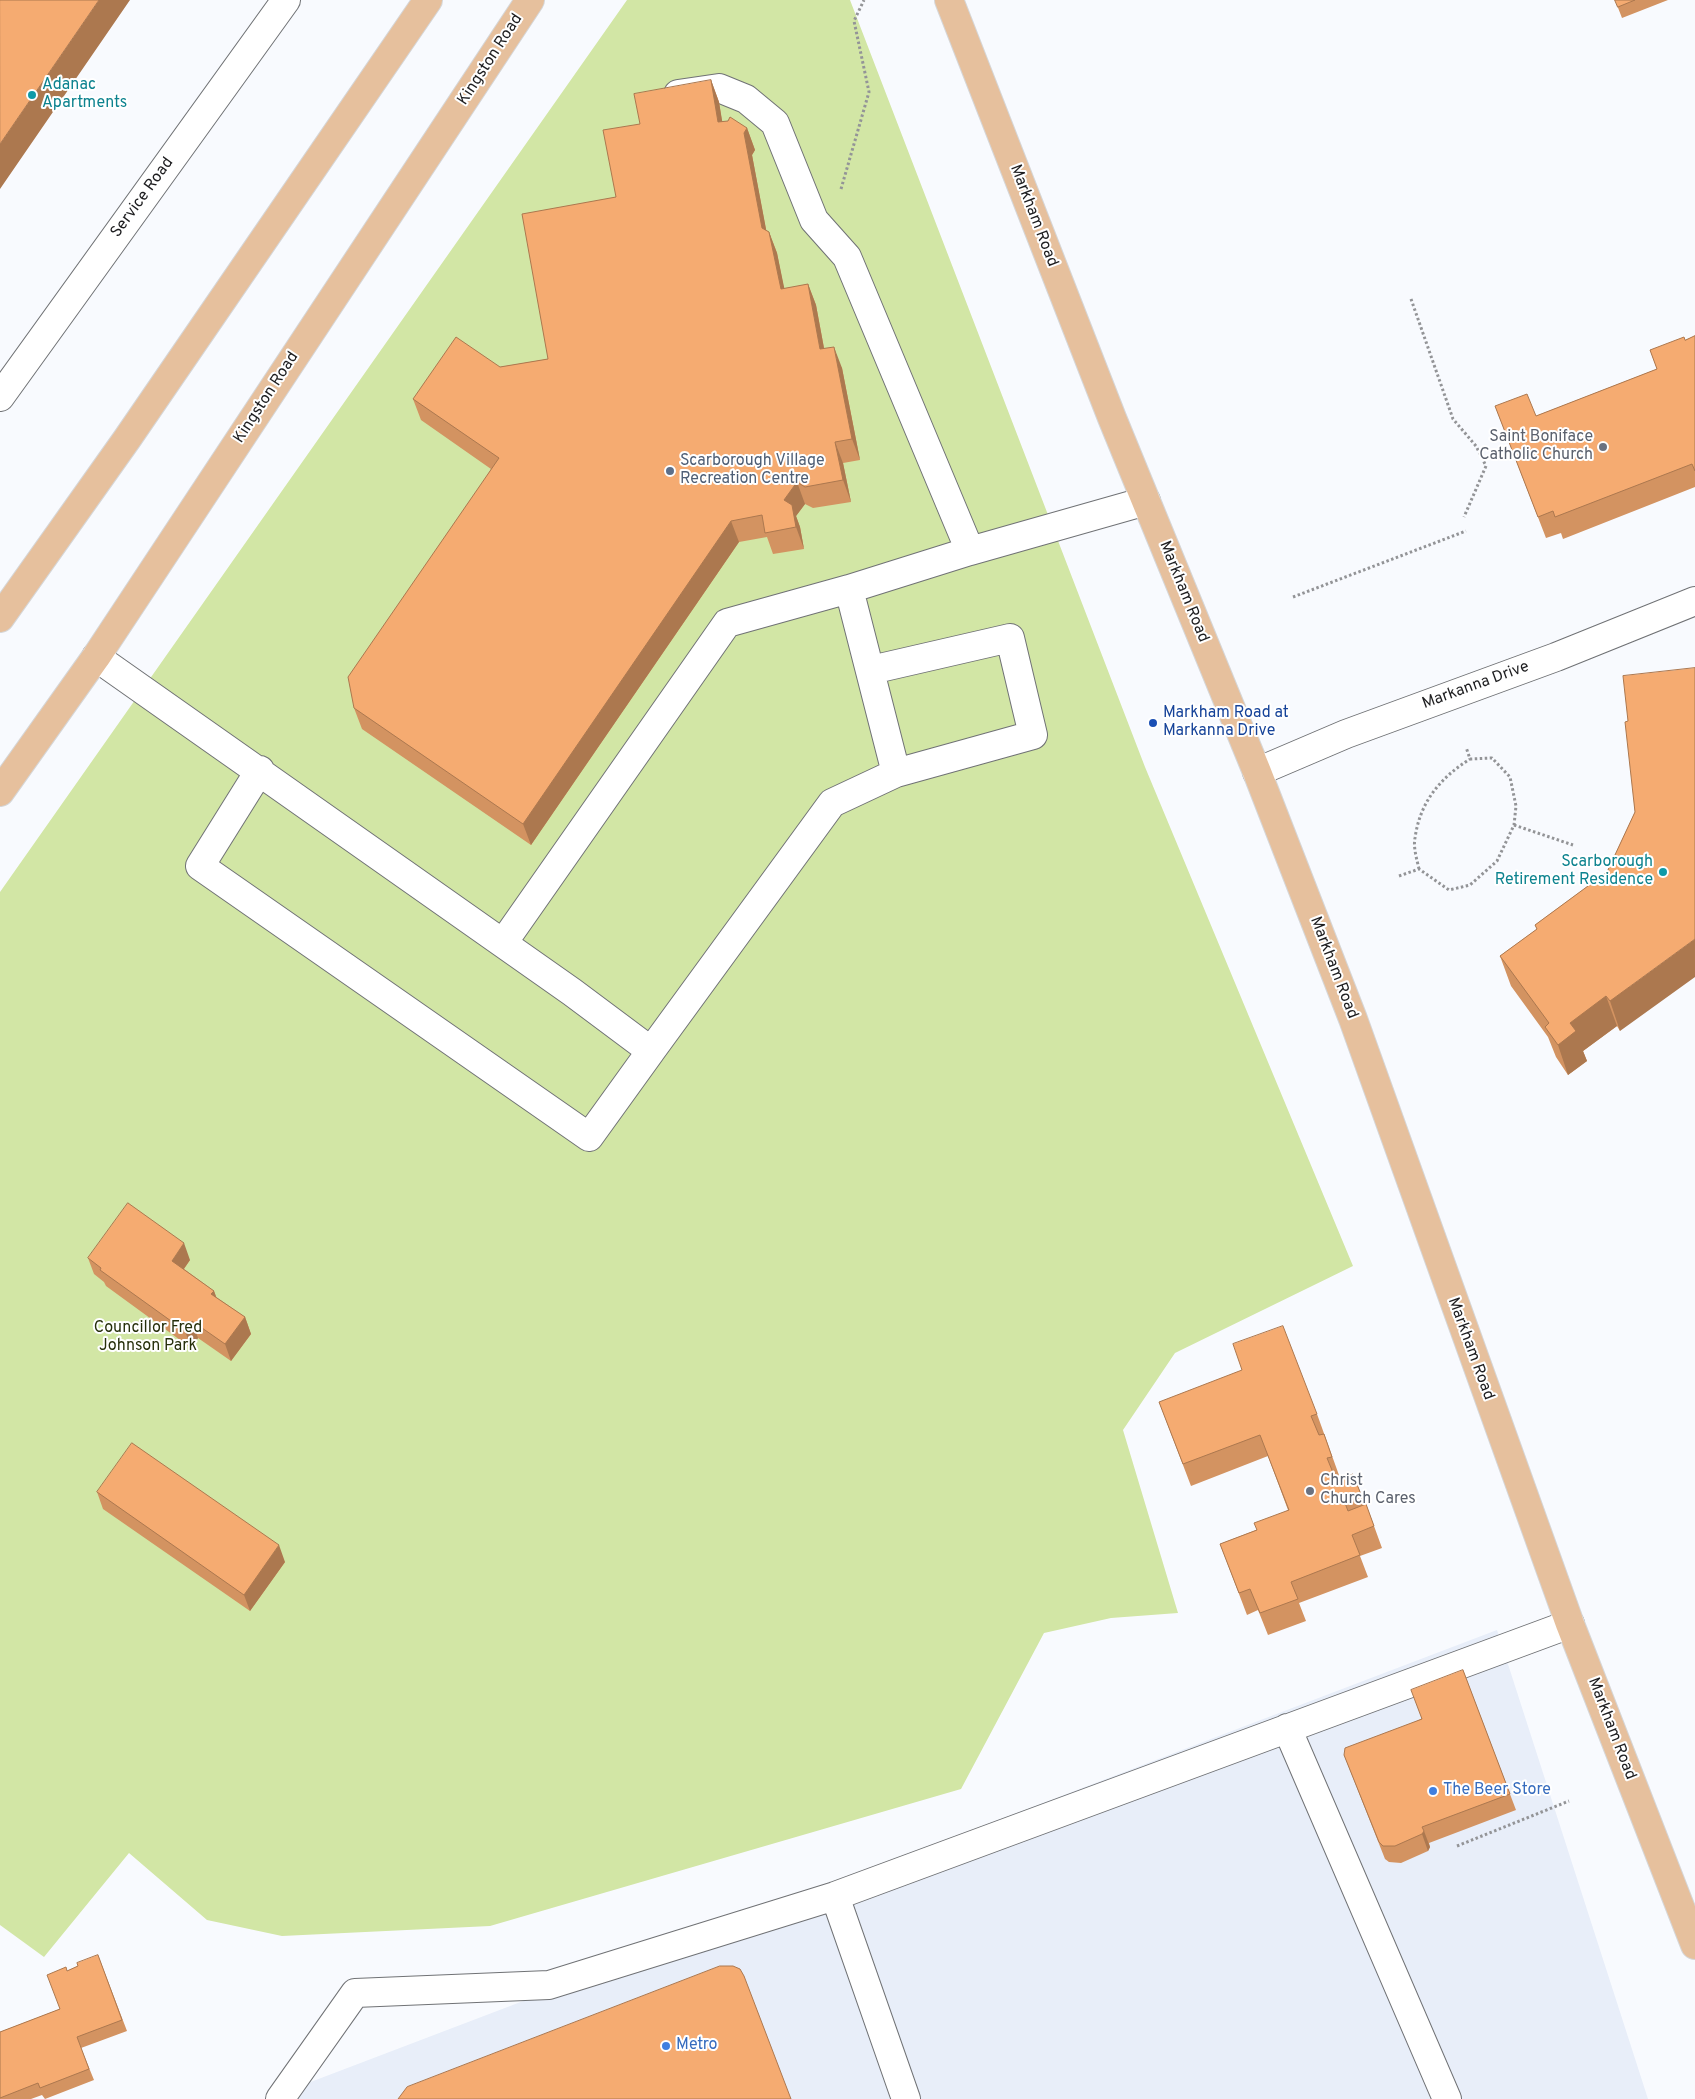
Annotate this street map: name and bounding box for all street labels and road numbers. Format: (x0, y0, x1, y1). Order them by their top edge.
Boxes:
street label: Kingston Road (454, 11, 528, 109)
street label: Service Road (108, 154, 178, 242)
street label: Markham Road (1005, 162, 1061, 270)
street label: Kingston Road (230, 349, 304, 447)
street label: Markham Road (1154, 538, 1212, 646)
street label: Markanna Drive (1420, 658, 1532, 714)
street label: Markham Road (1305, 914, 1361, 1022)
street label: Markham Road (1443, 1295, 1497, 1403)
street label: Markham Road (1583, 1675, 1639, 1783)

